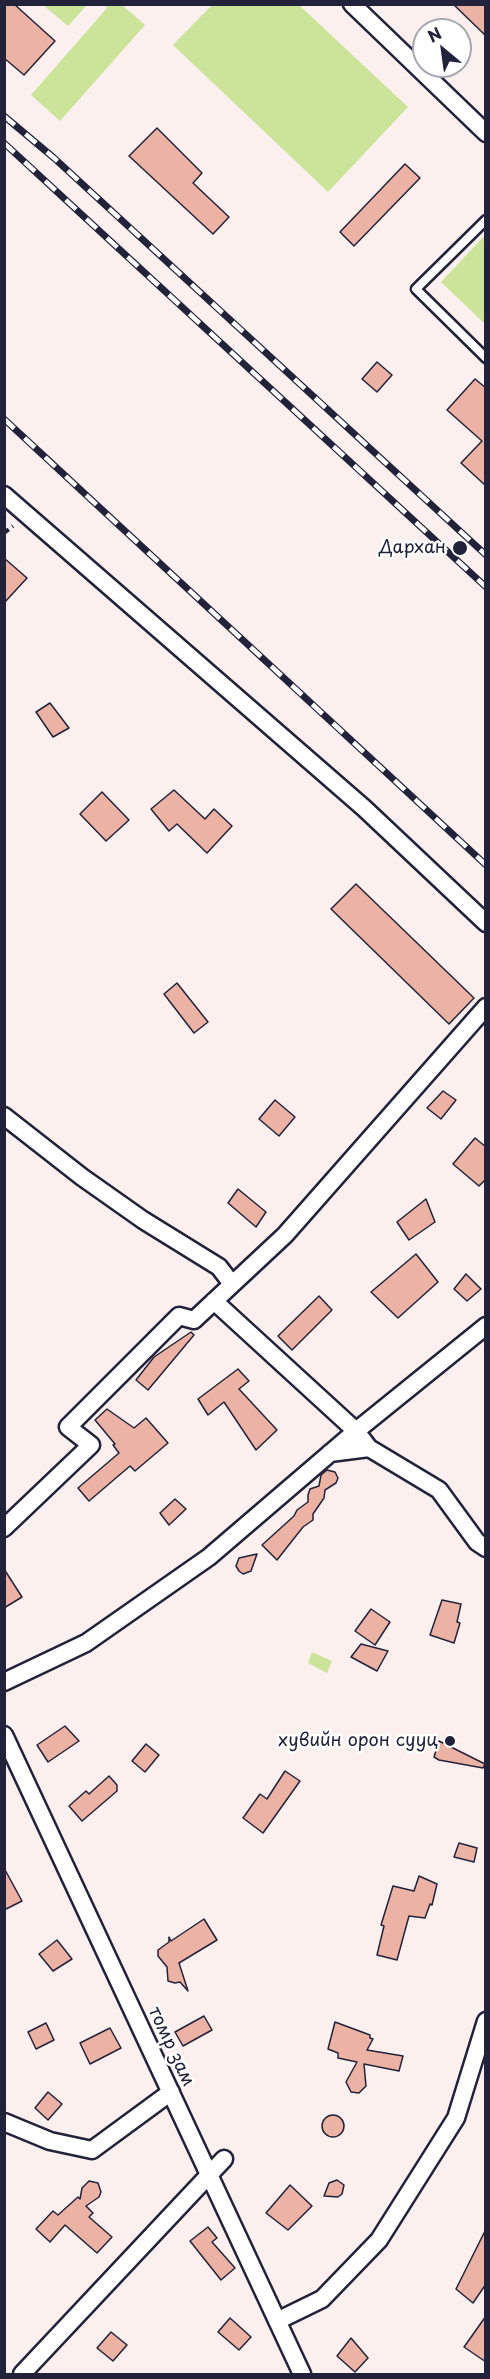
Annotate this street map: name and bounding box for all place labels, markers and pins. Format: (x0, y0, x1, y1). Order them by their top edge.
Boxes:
place label: Дархан (379, 537, 446, 559)
marker: Дархан (451, 539, 469, 557)
place label: хувийн орон сууц (278, 1730, 438, 1752)
marker: хувийн орон сууц (443, 1734, 457, 1748)

